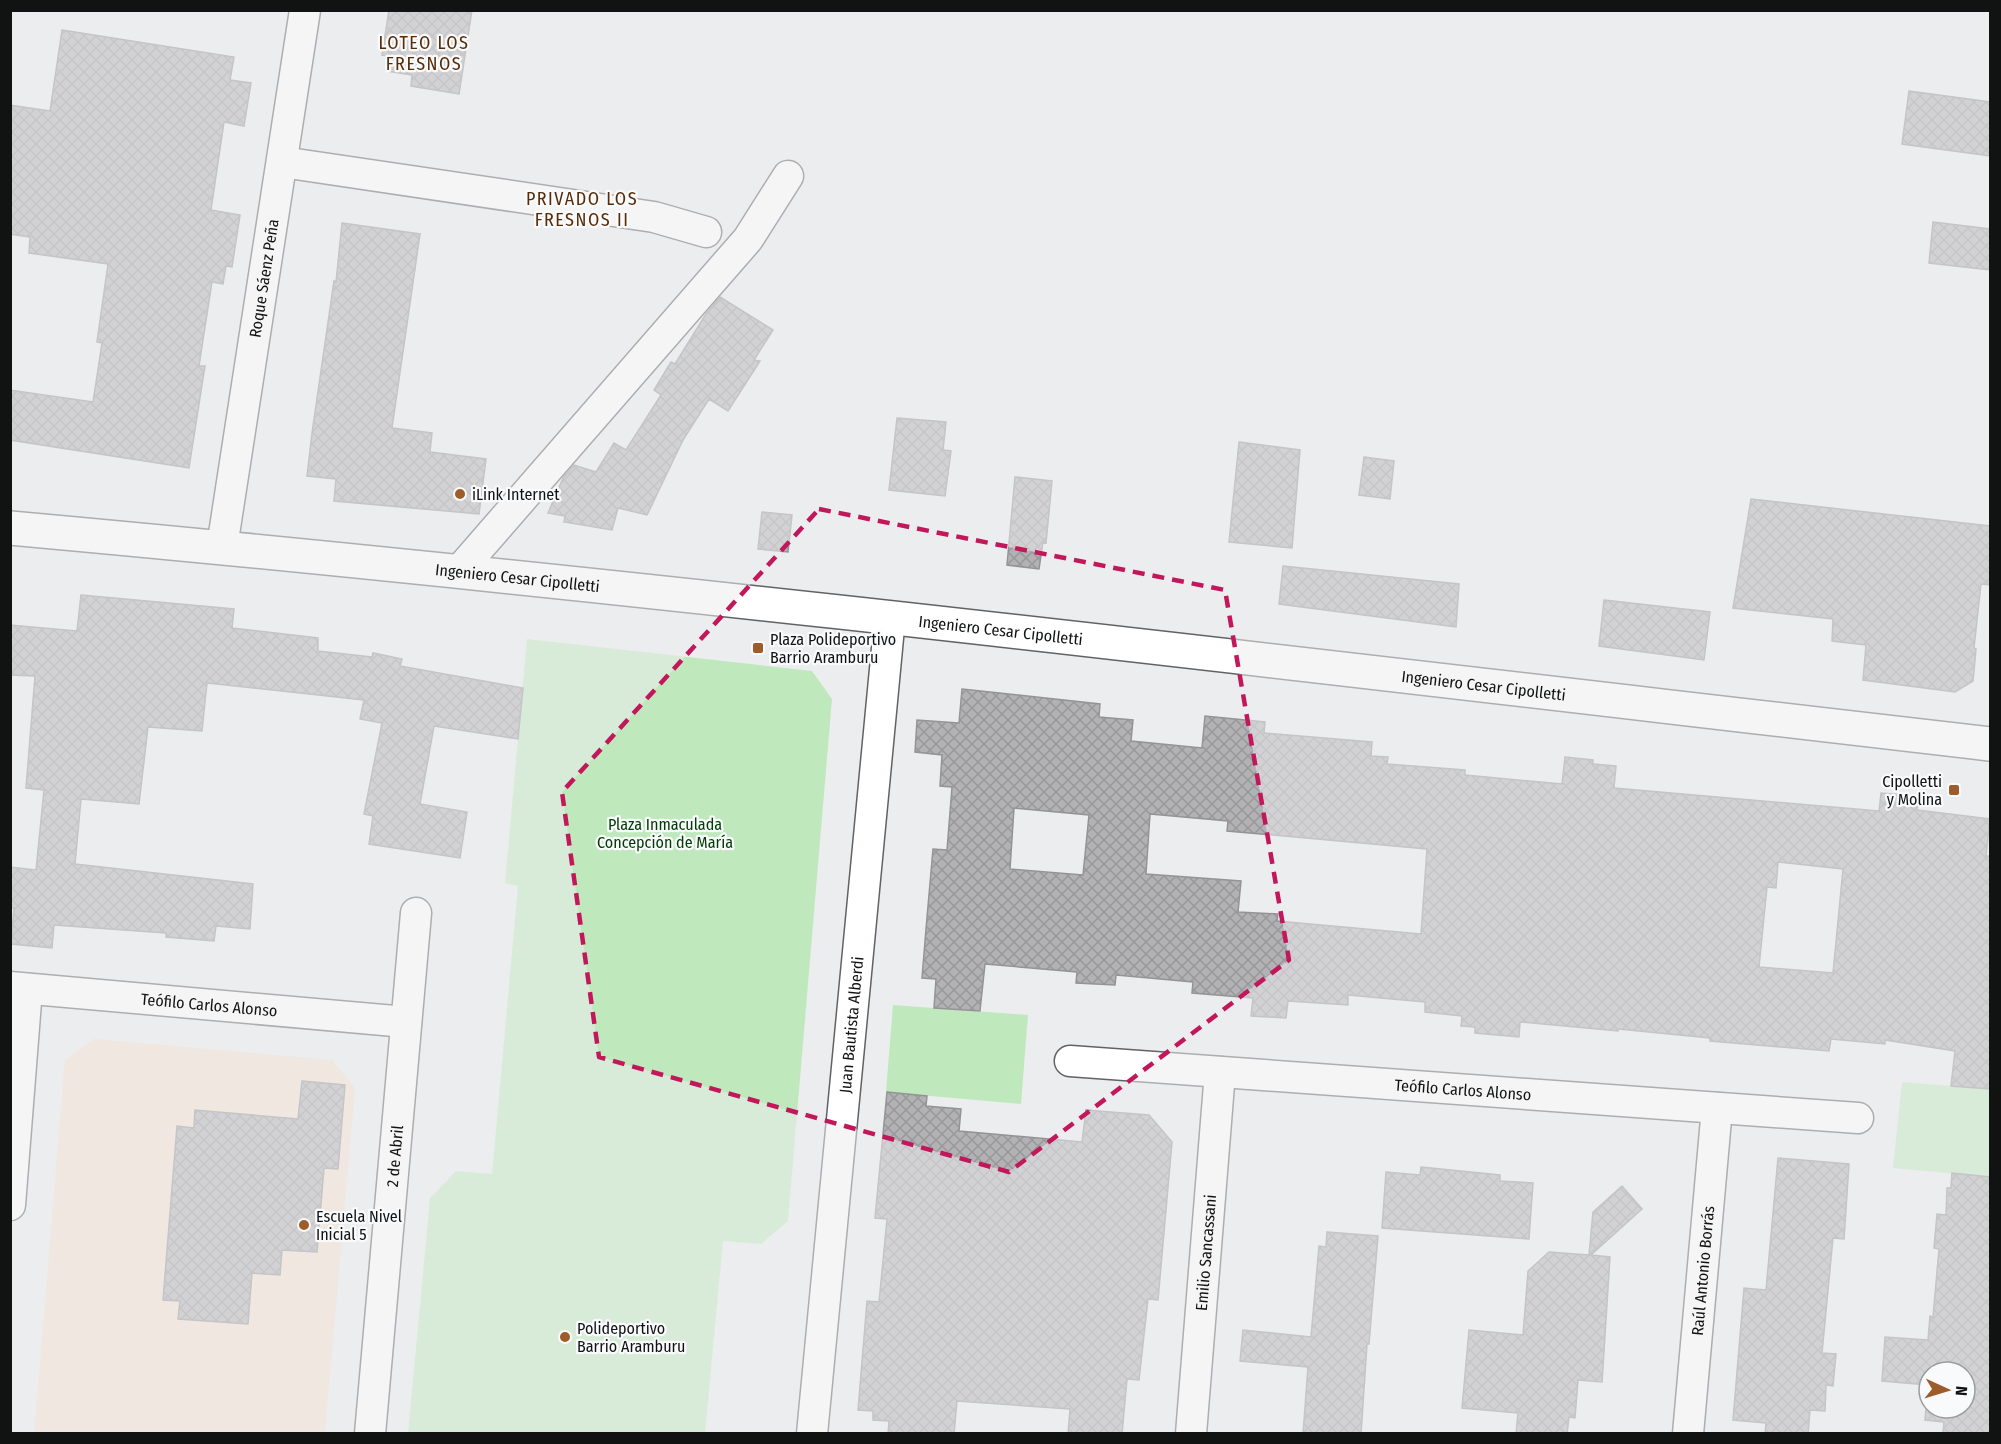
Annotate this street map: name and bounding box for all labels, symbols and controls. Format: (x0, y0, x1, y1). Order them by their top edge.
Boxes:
district label: LOTEO LOS FRESNOS (379, 32, 469, 75)
district label: PRIVADO LOS FRESNOS II (526, 188, 638, 231)
street label: Roque Sáenz Peña (245, 217, 282, 339)
place label: iLink Internet (472, 485, 560, 504)
marker: iLink Internet (453, 487, 467, 501)
street label: Ingeniero Cesar Cipolletti (434, 560, 601, 596)
street label: Ingeniero Cesar Cipolletti (918, 611, 1084, 649)
place label: Plaza Polideportivo Barrio Aramburu (770, 630, 896, 667)
marker: Plaza Polideportivo Barrio Aramburu (751, 641, 765, 655)
street label: Ingeniero Cesar Cipolletti (1401, 666, 1567, 704)
place label: Cipolletti y Molina (1882, 772, 1942, 809)
marker: Cipolletti y Molina (1947, 783, 1961, 797)
park label: Plaza Inmaculada Concepción de María (597, 815, 733, 852)
street label: Juan Bautista Alberdi (835, 956, 867, 1094)
street label: Teófilo Carlos Alonso (140, 989, 278, 1020)
street label: Teófilo Carlos Alonso (1394, 1075, 1532, 1104)
street label: 2 de Abril (382, 1124, 407, 1188)
street label: Emilio Sancassani (1191, 1194, 1220, 1311)
street label: Raúl Antonio Borrás (1687, 1205, 1718, 1336)
place label: Escuela Nivel Inicial 5 (316, 1207, 402, 1244)
marker: Escuela Nivel Inicial 5 (297, 1218, 311, 1232)
place label: Polideportivo Barrio Aramburu (577, 1319, 685, 1356)
marker: Polideportivo Barrio Aramburu (558, 1330, 572, 1344)
north arrow (1917, 1360, 1977, 1420)
text: N (1952, 1386, 1971, 1396)

